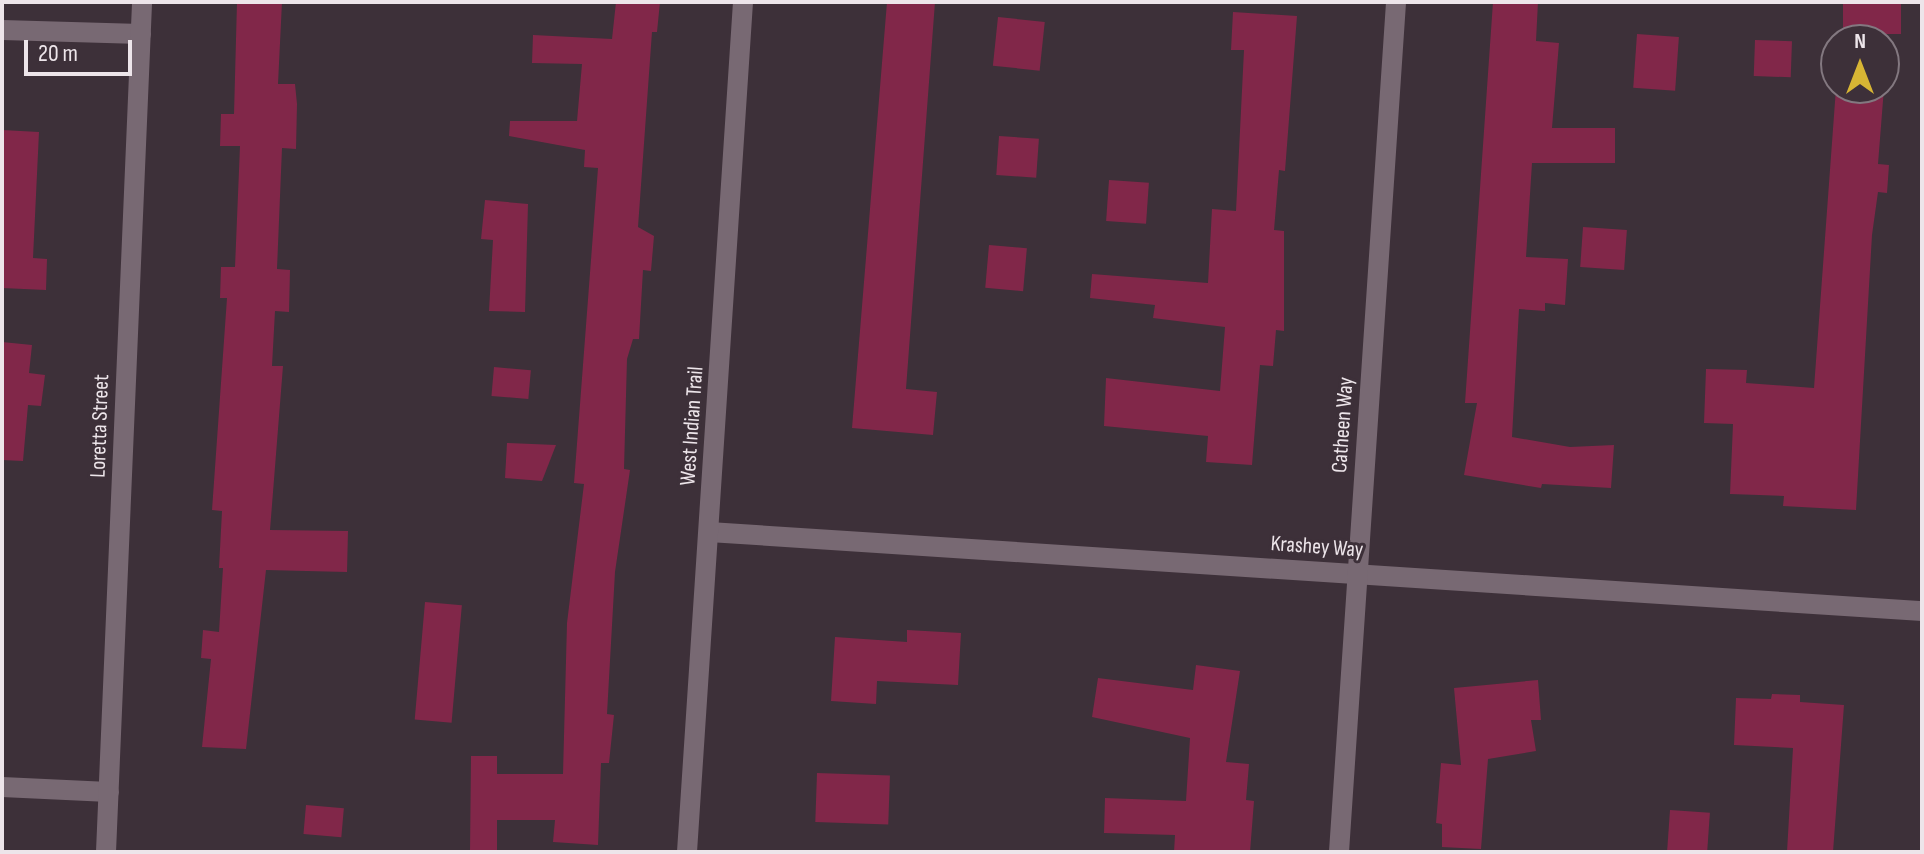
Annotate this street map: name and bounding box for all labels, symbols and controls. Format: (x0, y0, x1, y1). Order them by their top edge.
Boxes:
scale bar (28, 24, 136, 74)
north arrow (1820, 24, 1900, 104)
text: N (1854, 28, 1866, 55)
text: 20 m (38, 39, 78, 68)
street label: West Indian Trail (675, 366, 709, 486)
street label: Loretta Street (85, 374, 115, 478)
street label: Catheen Way (1326, 376, 1360, 474)
street label: Krashey Way (1270, 531, 1364, 563)

